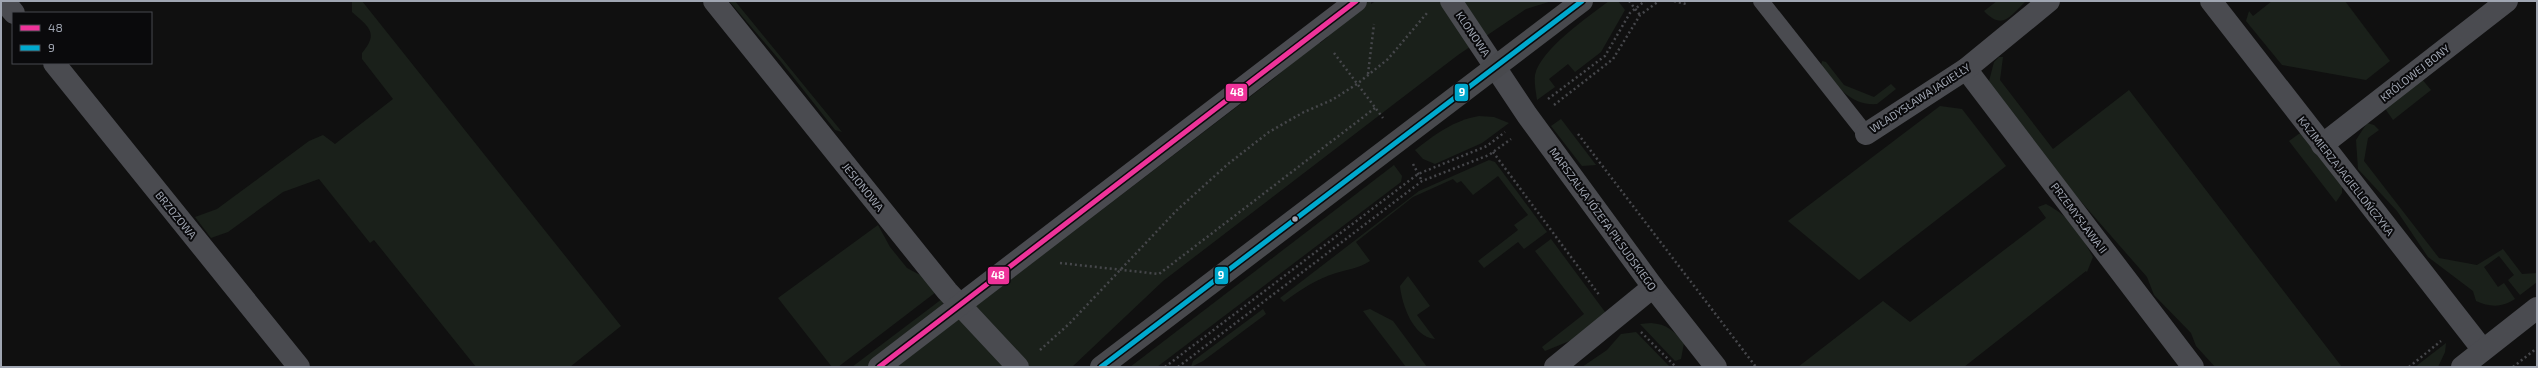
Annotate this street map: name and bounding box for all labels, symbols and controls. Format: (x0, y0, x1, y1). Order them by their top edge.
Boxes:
street label: KLONOWA (1454, 9, 1493, 59)
legend (12, 12, 152, 64)
text: 48 (48, 20, 63, 34)
text: 9 (48, 40, 55, 54)
street label: KRÓLOWEJ BONY (2377, 41, 2453, 104)
street label: WŁADYSŁAWA JAGIEŁŁY (1867, 60, 1973, 135)
line badge: 48 (1225, 83, 1248, 102)
line badge: 9 (1454, 83, 1469, 102)
text: 48 (1230, 85, 1244, 98)
text: 9 (1459, 85, 1465, 98)
street label: KAZIMIERZA JAGIELLOŃCZYKA (2296, 113, 2397, 238)
street label: MARSZAŁKA JÓZEFA PIŁSUDSKIEGO (1547, 145, 1660, 293)
street label: JESIONOWA (840, 160, 887, 214)
street label: PRZEMYSŁAWA II (2049, 180, 2110, 256)
street label: BRZOZOWA (153, 188, 200, 241)
unlabelled marker (1290, 214, 1300, 224)
line badge: 48 (987, 266, 1010, 285)
line badge: 9 (1214, 266, 1229, 285)
text: 48 (991, 268, 1005, 281)
text: 9 (1218, 268, 1224, 281)

